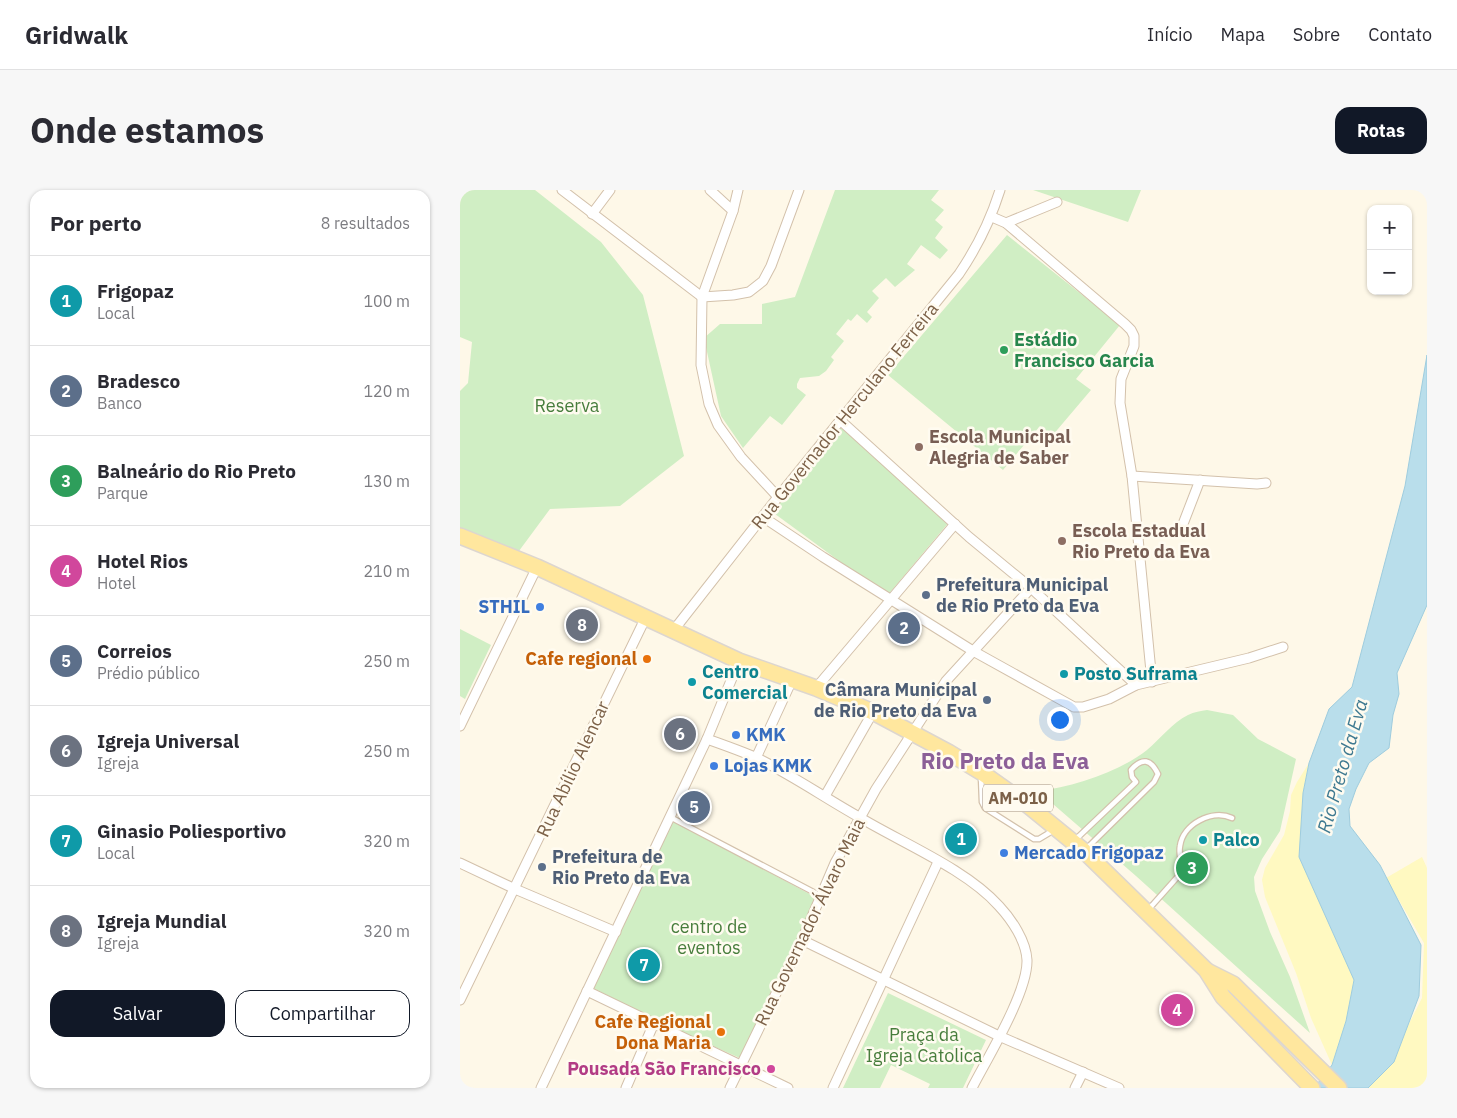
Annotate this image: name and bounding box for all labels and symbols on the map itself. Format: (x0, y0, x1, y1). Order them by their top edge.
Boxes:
street label: Rua Governador Herculano Ferreira (746, 297, 943, 534)
place label: Estádio Francisco Garcia (1014, 328, 1154, 372)
marker: Estádio Francisco Garcia (998, 344, 1010, 356)
park label: Reserva (535, 394, 600, 417)
place label: Escola Municipal Alegria de Saber (929, 425, 1071, 469)
marker: Escola Municipal Alegria de Saber (913, 441, 925, 453)
place label: Escola Estadual Rio Preto da Eva (1072, 519, 1210, 563)
marker: Escola Estadual Rio Preto da Eva (1056, 535, 1068, 547)
place label: Prefeitura Municipal de Rio Preto da Eva (936, 573, 1109, 617)
marker: Prefeitura Municipal de Rio Preto da Eva (920, 589, 932, 601)
place label: STHIL (478, 595, 530, 618)
marker: STHIL (534, 601, 546, 613)
pin: 8 (566, 606, 598, 644)
pin: 2 (888, 609, 920, 647)
place label: Cafe regional (525, 647, 638, 670)
marker: Cafe regional (641, 653, 653, 665)
place label: Centro Comercial (702, 660, 788, 704)
place label: Posto Suframa (1074, 662, 1198, 685)
marker: Posto Suframa (1058, 668, 1070, 680)
marker: Centro Comercial (686, 676, 698, 688)
place label: Câmara Municipal de Rio Preto da Eva (814, 678, 978, 722)
marker: Câmara Municipal de Rio Preto da Eva (981, 694, 993, 706)
water label: Rio Preto da Eva (1311, 696, 1373, 836)
street label: Rua Abílio Alencar (531, 697, 614, 841)
your location (1047, 707, 1073, 733)
pin: 6 (664, 715, 696, 753)
place label: KMK (746, 723, 786, 746)
marker: KMK (730, 729, 742, 741)
district label: Rio Preto da Eva (921, 746, 1089, 775)
place label: Lojas KMK (724, 754, 812, 777)
marker: Lojas KMK (708, 760, 720, 772)
road number: AM-010 (983, 784, 1053, 812)
pin: 5 (678, 788, 710, 826)
street label: Rua Governador Álvaro Maia (749, 814, 870, 1029)
pin: 1 (945, 820, 977, 858)
place label: Palco (1213, 828, 1260, 851)
marker: Palco (1197, 834, 1209, 846)
place label: Mercado Frigopaz (1014, 841, 1164, 864)
place label: Prefeitura de Rio Preto da Eva (552, 845, 690, 889)
marker: Mercado Frigopaz (998, 847, 1010, 859)
pin: 3 (1176, 849, 1208, 887)
marker: Prefeitura de Rio Preto da Eva (536, 861, 548, 873)
park label: centro de eventos (671, 915, 747, 959)
pin: 7 (628, 946, 660, 984)
pin: 4 (1161, 991, 1193, 1029)
place label: Cafe Regional Dona Maria (595, 1010, 712, 1054)
park label: Praça da Igreja Catolica (866, 1023, 983, 1067)
marker: Cafe Regional Dona Maria (715, 1026, 727, 1038)
place label: Pousada São Francisco (567, 1057, 761, 1080)
marker: Pousada São Francisco (765, 1063, 777, 1075)

